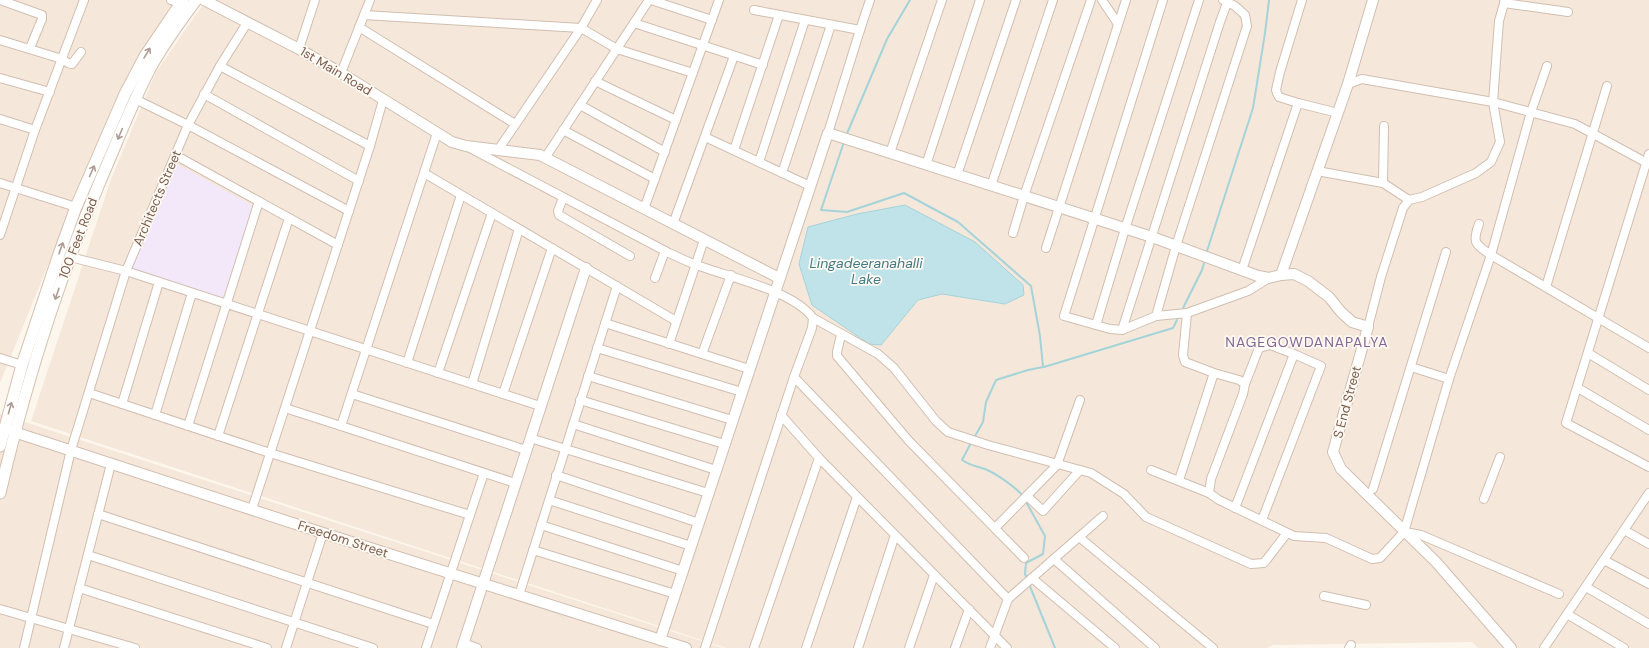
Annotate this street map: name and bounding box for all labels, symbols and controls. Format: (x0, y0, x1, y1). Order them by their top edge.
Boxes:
street label: 1st Main Road (297, 43, 375, 99)
one-way arrow (143, 47, 151, 59)
one-way arrow (116, 128, 123, 140)
street label: Architects Street (129, 147, 185, 249)
one-way arrow (89, 165, 96, 177)
street label: 100 Feet Road (55, 195, 101, 281)
one-way arrow (57, 243, 65, 255)
water label: Lingadeeranahalli Lake (809, 254, 923, 288)
one-way arrow (53, 287, 60, 300)
district label: NAGEGOWDANAPALYA (1225, 333, 1389, 351)
street label: S End Street (1329, 364, 1365, 440)
one-way arrow (7, 402, 14, 415)
street label: Freedom Street (296, 516, 390, 562)

